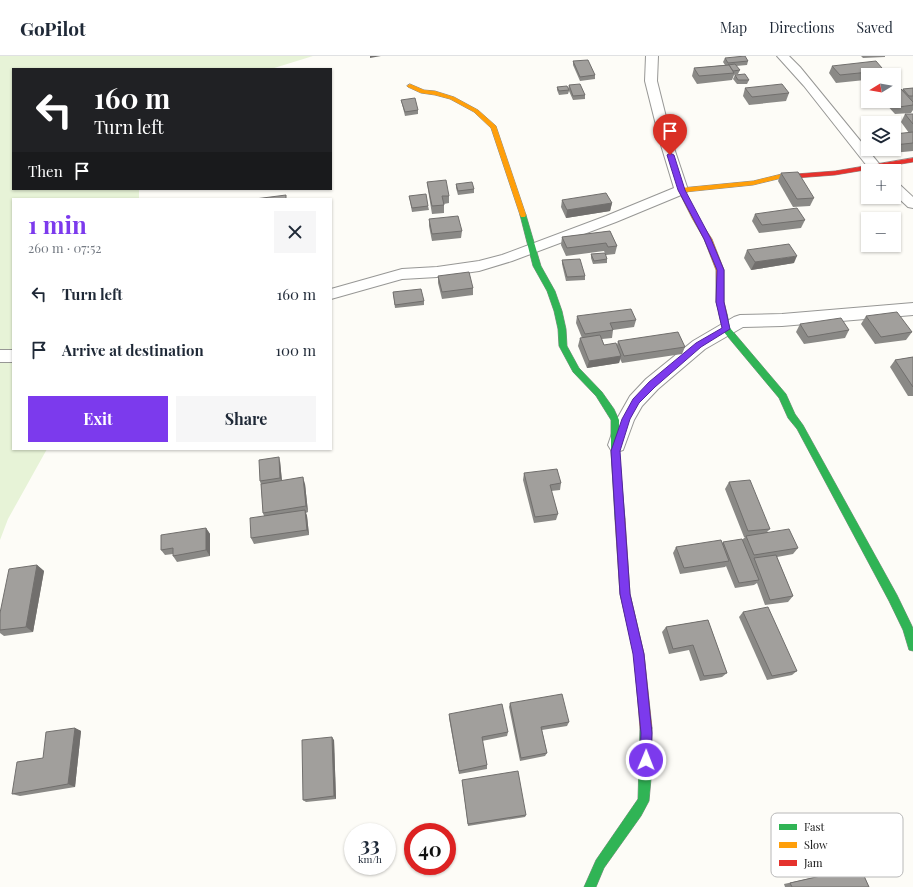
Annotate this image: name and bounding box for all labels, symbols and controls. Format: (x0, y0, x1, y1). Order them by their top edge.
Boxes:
text: GoPilot (20, 15, 86, 41)
text: Map (720, 18, 747, 37)
text: Directions (769, 18, 835, 37)
text: Saved (857, 18, 893, 37)
north arrow (861, 68, 901, 108)
map controls (861, 68, 901, 252)
text: 160 m (94, 79, 170, 116)
icon: left (28, 84, 80, 136)
pin (653, 114, 687, 155)
text: Turn left (94, 115, 164, 139)
button: layers (861, 116, 901, 156)
icon: arrive (659, 120, 681, 142)
icon: arrive (71, 160, 93, 182)
text: Then (28, 161, 63, 181)
button: + (861, 164, 901, 204)
text: 1 min (28, 208, 87, 240)
button: close (274, 211, 316, 253)
button: − (861, 212, 901, 252)
text: 260 m · 07:52 (28, 239, 102, 256)
icon: left (28, 283, 50, 305)
text: Turn left (62, 284, 123, 304)
text: 160 m (277, 284, 316, 304)
icon: arrive (28, 339, 50, 361)
text: Arrive at destination (62, 340, 204, 360)
text: 100 m (275, 340, 316, 360)
button: Exit (28, 396, 168, 442)
button: Share (176, 396, 316, 442)
position arrow (625, 739, 667, 781)
legend (771, 813, 903, 877)
text: Fast (804, 819, 824, 834)
speed limit sign: 40 (404, 823, 456, 875)
text: 33 (360, 830, 380, 857)
text: Slow (804, 837, 828, 852)
text: km/h (358, 852, 382, 866)
text: Jam (803, 855, 823, 870)

